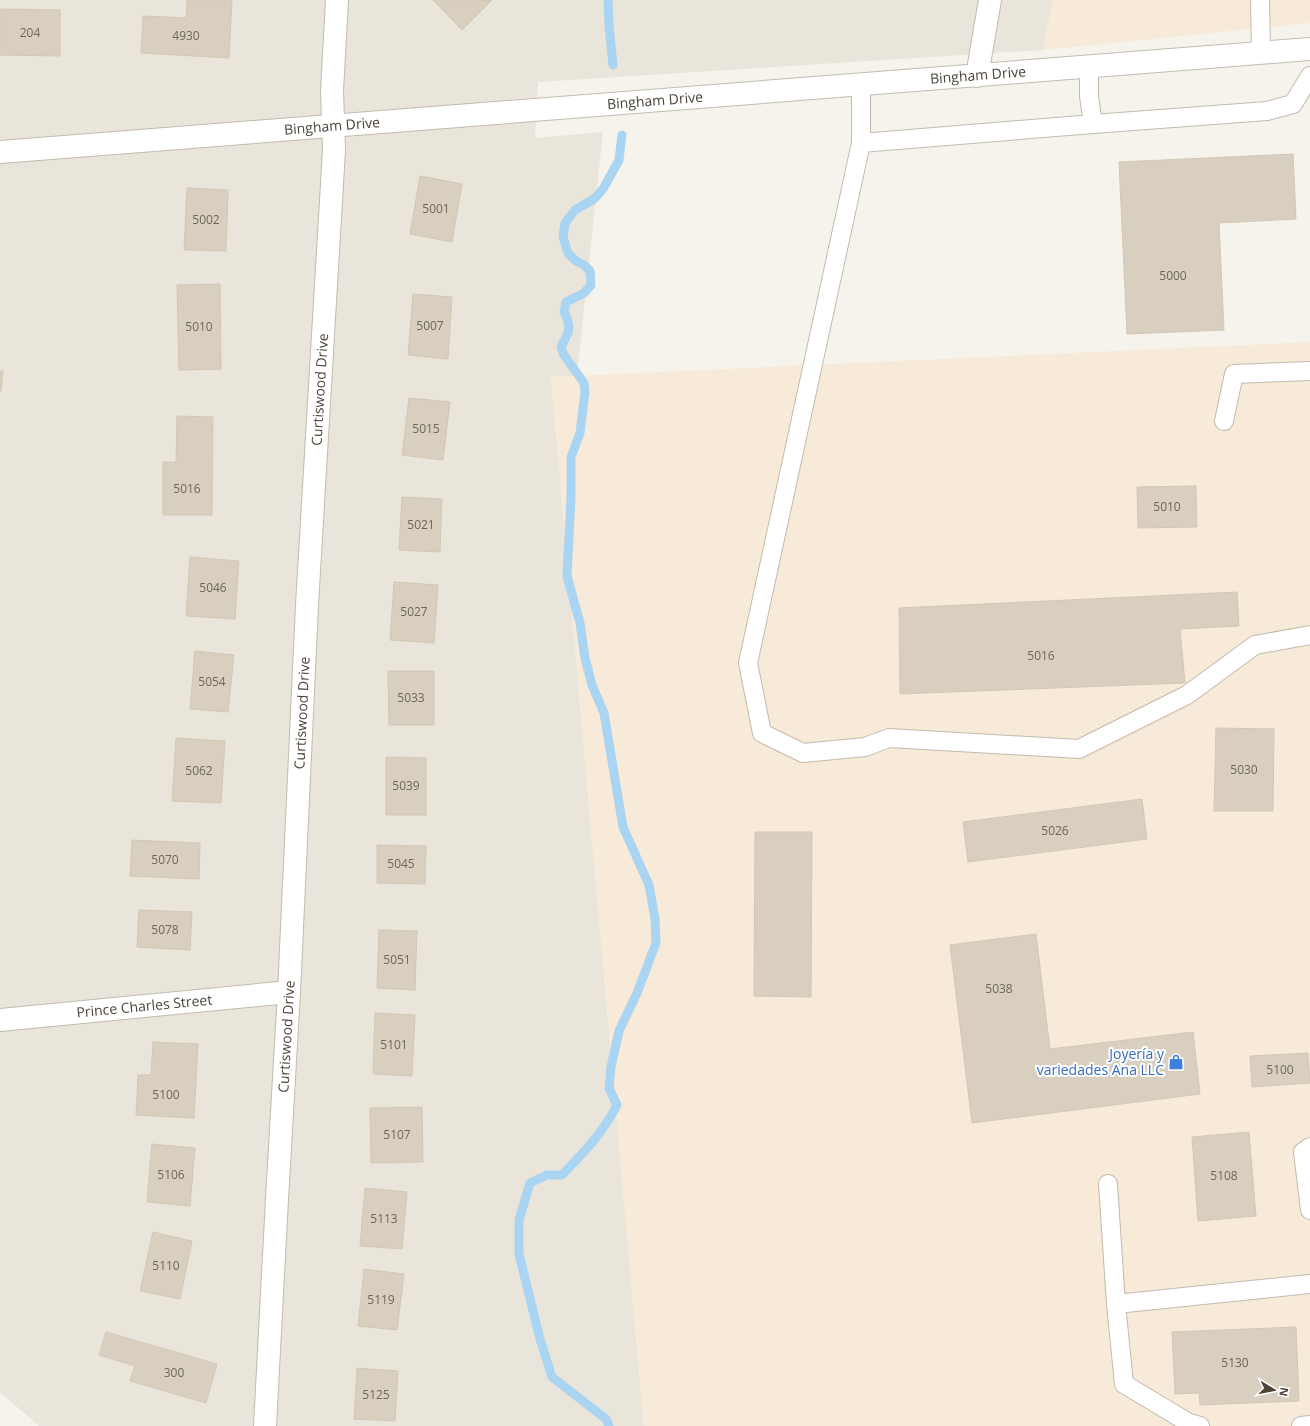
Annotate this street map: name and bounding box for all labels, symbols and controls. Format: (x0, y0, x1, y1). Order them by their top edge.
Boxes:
house number: 204 (20, 24, 40, 41)
house number: 4930 (172, 27, 200, 44)
street label: Bingham Drive (929, 61, 1027, 88)
street label: Bingham Drive (606, 87, 704, 113)
street label: Bingham Drive (283, 112, 381, 139)
house number: 5001 (422, 200, 450, 217)
house number: 5002 (192, 211, 220, 228)
house number: 5000 (1159, 267, 1187, 284)
house number: 5007 (416, 317, 444, 334)
house number: 5010 (185, 318, 213, 335)
street label: Curtiswood Drive (306, 333, 332, 446)
house number: 5015 (412, 420, 440, 437)
house number: 5016 (173, 480, 201, 497)
house number: 5010 (1153, 498, 1181, 515)
house number: 5021 (407, 516, 435, 533)
house number: 5046 (199, 579, 227, 596)
house number: 5027 (400, 603, 428, 620)
house number: 5016 (1027, 647, 1055, 664)
street label: Curtiswood Drive (289, 656, 314, 770)
house number: 5054 (198, 673, 226, 690)
house number: 5033 (397, 689, 425, 706)
house number: 5030 (1230, 761, 1258, 778)
house number: 5062 (185, 762, 213, 779)
house number: 5039 (392, 777, 420, 794)
house number: 5026 (1041, 822, 1069, 839)
house number: 5070 (151, 851, 179, 868)
house number: 5045 (387, 855, 415, 872)
house number: 5078 (151, 921, 179, 938)
house number: 5051 (383, 951, 411, 968)
street label: Curtiswood Drive (273, 980, 299, 1093)
house number: 5038 (985, 980, 1013, 997)
street label: Prince Charles Street (75, 989, 213, 1022)
house number: 5101 (380, 1036, 408, 1053)
place label: Joyería y variedades Ana LLC (1037, 1044, 1165, 1079)
shop icon: Joyería y variedades Ana LLC (1167, 1053, 1185, 1071)
house number: 5100 (1266, 1061, 1294, 1078)
house number: 5100 (152, 1086, 180, 1103)
house number: 5107 (383, 1126, 411, 1143)
house number: 5106 (157, 1166, 185, 1183)
house number: 5108 (1210, 1167, 1238, 1184)
house number: 5113 (370, 1210, 398, 1227)
house number: 5110 (152, 1257, 180, 1274)
house number: 5119 (367, 1291, 395, 1308)
house number: 5130 (1221, 1354, 1249, 1371)
house number: 300 (164, 1364, 184, 1381)
north arrow (1254, 1370, 1294, 1410)
house number: 5125 (362, 1386, 390, 1403)
text: N (1276, 1386, 1293, 1398)

